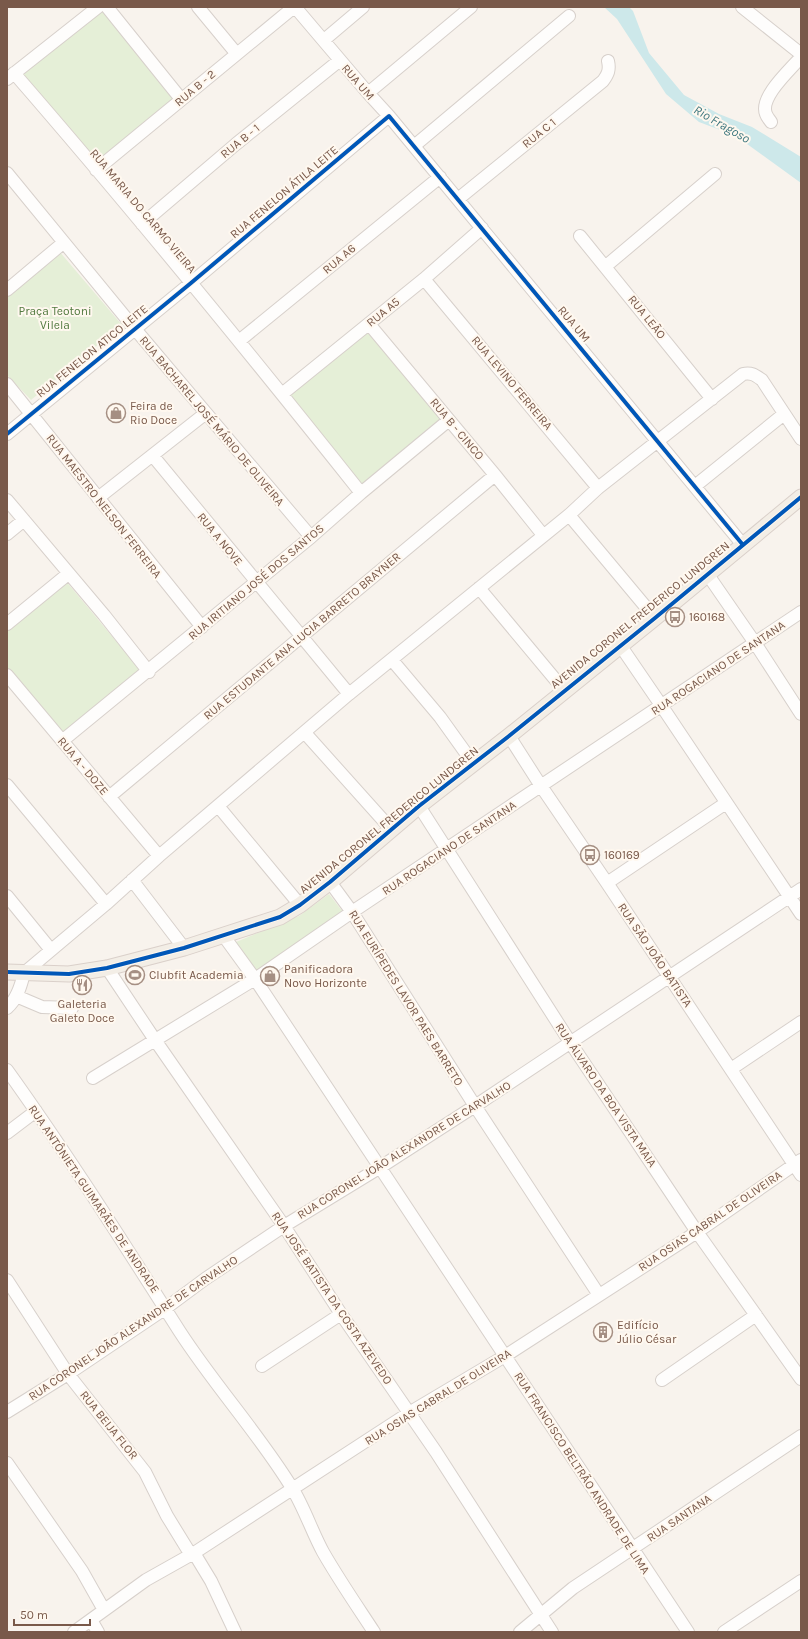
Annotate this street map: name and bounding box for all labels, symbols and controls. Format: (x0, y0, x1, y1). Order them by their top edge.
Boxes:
street label: RUA UM (339, 61, 377, 103)
street label: RUA B - 2 (172, 67, 218, 109)
water label: Rio Fragoso (691, 102, 753, 146)
street label: RUA C 1 (519, 115, 559, 151)
street label: RUA B - 1 (218, 121, 262, 161)
street label: RUA FENELON ÁTILA LEITE (226, 142, 341, 241)
street label: RUA MARIA DO CARMO VIEIRA (87, 146, 199, 276)
street label: RUA A6 (320, 241, 358, 277)
street label: RUA LEÃO (625, 292, 669, 342)
street label: RUA A5 (364, 294, 403, 330)
street label: RUA FENELON ATICO LEITE (33, 302, 151, 400)
street label: RUA UM (555, 303, 593, 345)
park label: Praça Teotoni Vilela (19, 304, 91, 332)
street label: RUA BACHAREL JOSÉ MÁRIO DE OLIVEIRA (137, 333, 288, 509)
street label: RUA LEVINO FERREIRA (469, 333, 555, 433)
street label: RUA B - CINCO (427, 395, 487, 463)
place label: Feira de Rio Doce (130, 399, 177, 427)
shop icon: Feira de Rio Doce (105, 402, 127, 424)
street label: RUA MAESTRO NELSON FERREIRA (43, 431, 165, 581)
street label: RUA A NOVE (194, 510, 246, 568)
street label: RUA IRITIANO JOSÉ DOS SANTOS (185, 520, 327, 643)
street label: AVENIDA CORONEL FREDERICO LUNDGREN (548, 538, 732, 692)
street label: RUA ESTUDANTE ANA LUCIA BARRETO BRAYNER (201, 549, 403, 723)
bus stop icon: 160168 (664, 606, 686, 628)
place label: 160168 (689, 610, 725, 624)
street label: RUA ROGACIANO DE SANTANA (648, 618, 788, 718)
street label: RUA A - DOZE (55, 734, 111, 798)
street label: AVENIDA CORONEL FREDERICO LUNDGREN (297, 743, 481, 897)
street label: RUA ROGACIANO DE SANTANA (379, 798, 519, 898)
bus stop icon: 160169 (579, 844, 601, 866)
place label: 160169 (604, 848, 640, 862)
street label: RUA SÃO JOÃO BATISTA (615, 900, 695, 1010)
street label: RUA EURÍPEDES LAVOR PAES BARRETO (346, 907, 467, 1089)
place label: Panificadora Novo Horizonte (284, 962, 367, 990)
sports icon: Clubfit Academia (124, 964, 146, 986)
shop icon: Panificadora Novo Horizonte (259, 965, 281, 987)
place label: Clubfit Academia (149, 968, 244, 982)
restaurant icon: Galeteria Galeto Doce (71, 974, 93, 996)
place label: Galeteria Galeto Doce (50, 997, 114, 1025)
street label: RUA ÁLVARO DA BOA VISTA MAIA (552, 1020, 660, 1170)
street label: RUA CORONEL JOÃO ALEXANDRE DE CARVALHO (295, 1078, 514, 1222)
street label: RUA ANTÔNIETA GUIMARÃES DE ANDRADE (26, 1102, 162, 1296)
street label: RUA OSIAS CABRAL DE OLIVEIRA (636, 1168, 784, 1274)
street label: RUA JOSÉ BATISTA DA COSTA AZEVEDO (269, 1208, 396, 1387)
street label: RUA CORONEL JOÃO ALEXANDRE DE CARVALHO (26, 1252, 240, 1404)
place label: Edifício Júlio César (617, 1318, 677, 1346)
building icon: Edifício Júlio César (592, 1321, 614, 1343)
street label: RUA OSIAS CABRAL DE OLIVEIRA (362, 1346, 514, 1448)
street label: RUA FRANCISCO BELTRÃO ANDRADE DE LIMA (511, 1369, 653, 1577)
street label: RUA BEIJA FLOR (77, 1388, 141, 1462)
street label: RUA SANTANA (644, 1491, 714, 1545)
scale bar (14, 1601, 90, 1627)
text: 50 m (20, 1608, 48, 1622)

